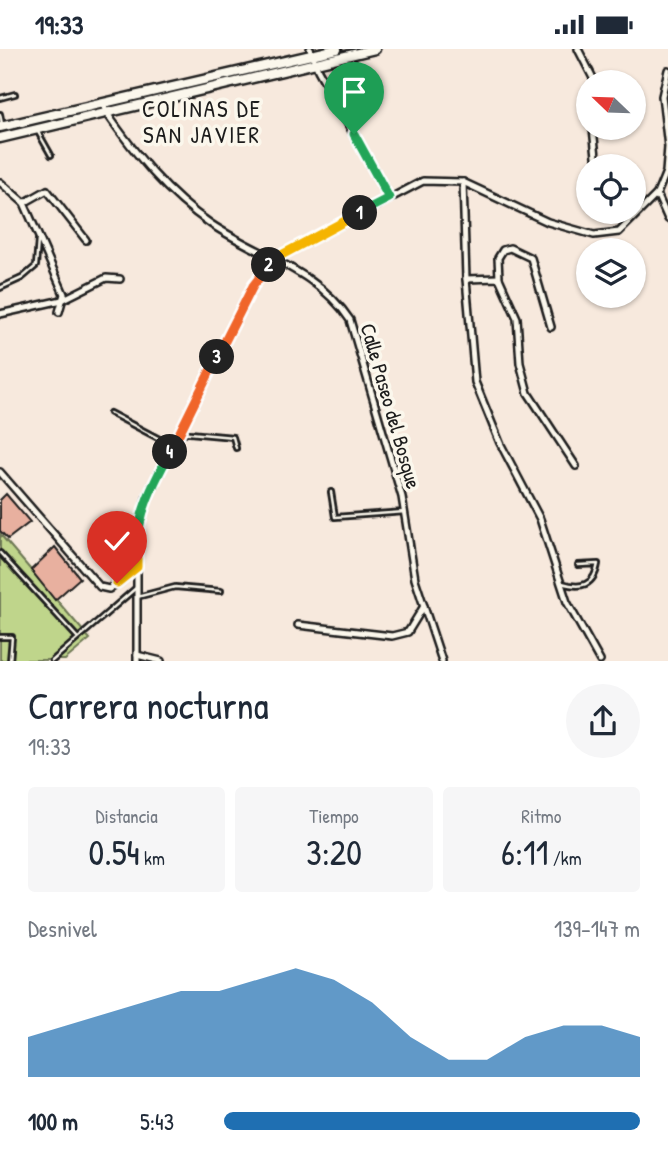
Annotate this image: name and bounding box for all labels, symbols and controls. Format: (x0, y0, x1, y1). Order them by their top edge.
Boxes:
text: 19:33 (35, 7, 83, 42)
pin (324, 62, 384, 134)
north arrow (576, 70, 646, 140)
map controls (576, 70, 646, 308)
icon: arrive (335, 73, 373, 111)
district label: COLINAS DE SAN JAVIER (142, 93, 262, 150)
button: locate (576, 154, 646, 224)
pin: 1 (342, 195, 378, 231)
text: 1 (356, 199, 363, 225)
button: layers (576, 238, 646, 308)
pin: 2 (252, 247, 286, 283)
text: 2 (264, 251, 273, 277)
street label: Calle Paseo del Bosque (354, 320, 428, 492)
pin: 3 (200, 339, 234, 375)
text: 3 (212, 343, 221, 369)
pin: 4 (152, 435, 188, 469)
text: 4 (166, 438, 173, 464)
pin (87, 511, 147, 583)
icon: check (98, 522, 136, 560)
text: Carrera nocturna (28, 679, 269, 731)
button: share (566, 684, 640, 758)
text: 19:33 (28, 731, 71, 762)
text: Distancia (96, 803, 158, 829)
text: Tiempo (309, 803, 359, 829)
text: Ritmo (521, 803, 561, 829)
text: 0.54 (89, 829, 140, 876)
text: 3:20 (306, 829, 362, 876)
text: 6:11 (501, 829, 548, 876)
text: km (140, 845, 165, 871)
text: /km (548, 845, 582, 871)
text: Desnivel (28, 913, 97, 944)
text: 139–147 m (554, 913, 640, 944)
text: 100 m (28, 1106, 78, 1137)
text: 5:43 (140, 1106, 174, 1137)

